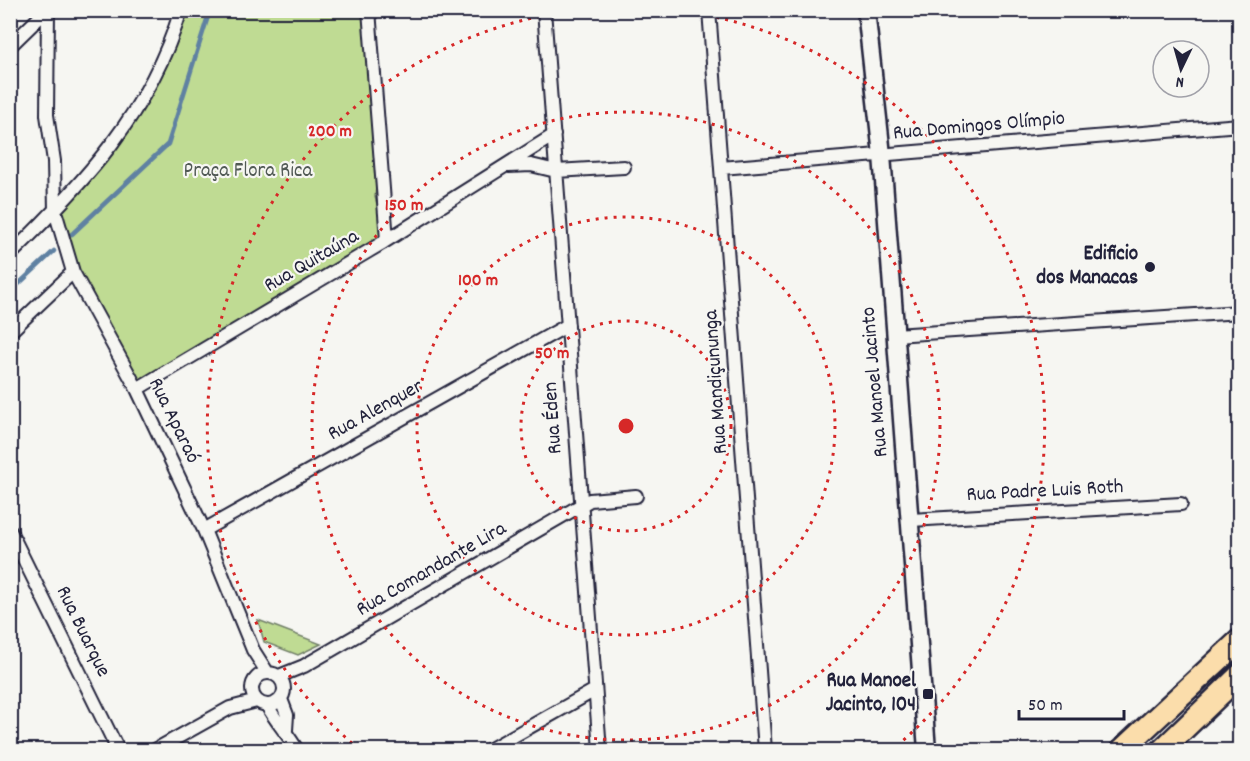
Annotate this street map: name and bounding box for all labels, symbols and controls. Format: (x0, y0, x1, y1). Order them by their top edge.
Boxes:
north arrow (1151, 39, 1211, 99)
text: N (1175, 70, 1185, 93)
street label: Rua Domingos Olímpio (892, 105, 1066, 149)
text: 200 m (308, 120, 352, 145)
park label: Praça Flora Rica (184, 157, 314, 187)
text: 150 m (385, 194, 423, 219)
street label: Rua Quitaúna (259, 222, 366, 301)
place label: Edificio dos Manacas (1036, 240, 1138, 294)
marker: Edificio dos Manacas (1143, 260, 1157, 274)
text: 100 m (458, 269, 498, 294)
street label: Rua Manoel Jacinto (854, 306, 898, 458)
street label: Rua Mandiçununga (697, 308, 737, 455)
text: 50 m (535, 342, 569, 367)
street label: Rua Alenquer (323, 372, 429, 450)
street label: Rua Aparaó (139, 373, 207, 469)
street label: Rua Éden (537, 381, 571, 455)
centre of rings (616, 416, 636, 436)
street label: Rua Padre Luis Roth (966, 473, 1124, 511)
street label: Rua Comandante Lira (351, 514, 514, 625)
street label: Rua Buarque (47, 581, 117, 683)
place label: Rua Manoel Jacinto, 104 (826, 667, 917, 721)
scale bar (1019, 683, 1124, 721)
marker: Rua Manoel Jacinto, 104 (921, 687, 935, 701)
text: 50 m (1028, 694, 1063, 719)

